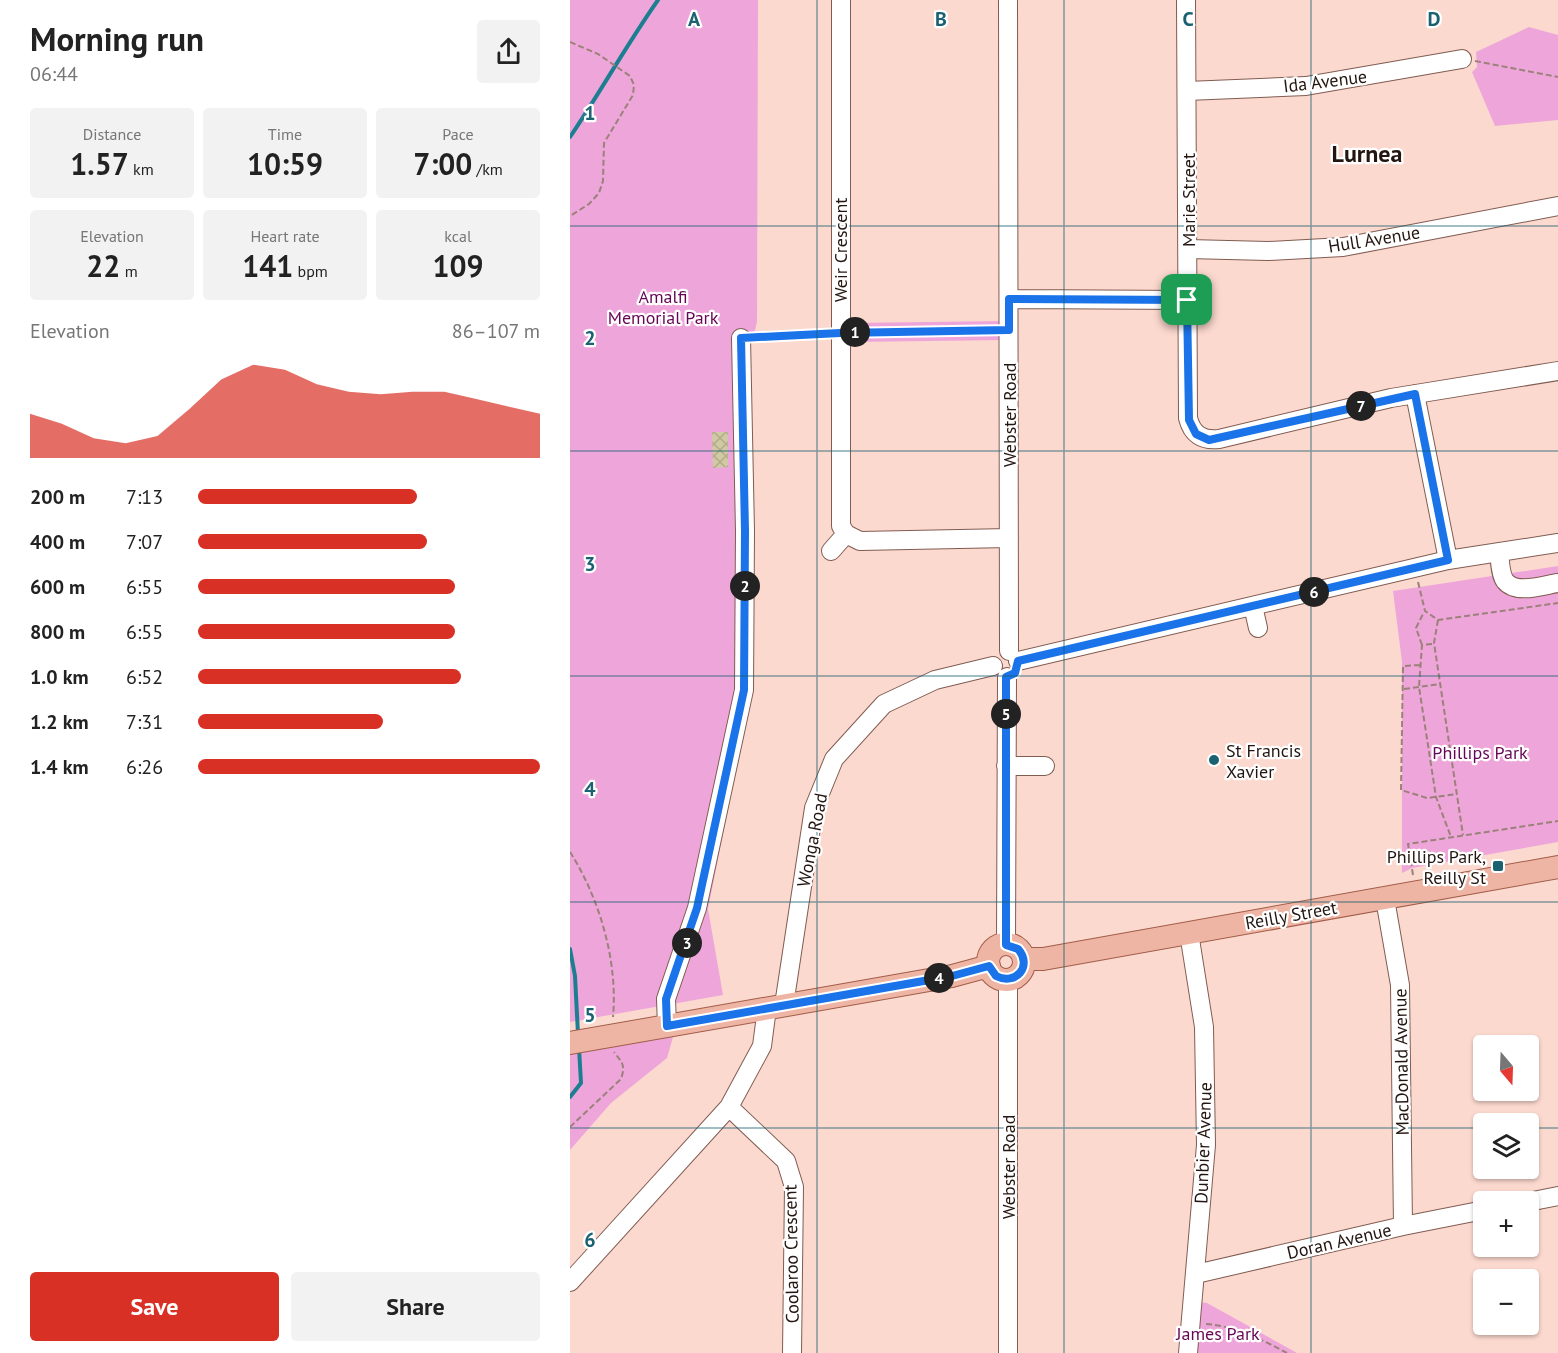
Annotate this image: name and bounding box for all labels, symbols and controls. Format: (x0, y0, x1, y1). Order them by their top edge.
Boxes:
text: A (688, 6, 701, 32)
text: B (935, 6, 947, 32)
text: C (1182, 6, 1194, 32)
text: D (1428, 6, 1441, 32)
text: Morning run (30, 17, 204, 60)
button: share (477, 20, 540, 83)
text: 06:44 (30, 61, 78, 87)
street label: Ida Avenue (1282, 64, 1368, 98)
text: 1 (584, 100, 596, 126)
text: Distance (83, 124, 141, 144)
text: Time (268, 124, 302, 144)
text: Pace (442, 124, 474, 144)
district label: Lurnea (1332, 138, 1402, 169)
text: 1.57 (70, 144, 129, 183)
text: 10:59 (247, 144, 323, 183)
text: 7:00 (413, 144, 472, 183)
street label: Marie Street (1177, 153, 1200, 247)
text: km (129, 159, 154, 179)
text: /km (472, 159, 503, 179)
street label: Weir Crescent (829, 198, 852, 302)
street label: Hull Avenue (1326, 220, 1422, 258)
text: Elevation (80, 226, 144, 246)
text: Heart rate (250, 226, 320, 246)
text: kcal (444, 226, 472, 246)
text: 22 (86, 246, 120, 285)
text: 141 (242, 246, 293, 285)
text: 109 (432, 246, 484, 285)
text: m (120, 261, 138, 281)
text: bpm (293, 261, 328, 281)
pin (1161, 274, 1212, 325)
icon: arrive (1170, 283, 1203, 316)
park label: Amalfi Memorial Park (608, 285, 719, 329)
pin: 1 (840, 317, 870, 347)
text: Elevation (30, 318, 110, 344)
text: 86–107 m (452, 318, 540, 344)
text: 1 (850, 322, 860, 342)
text: 2 (584, 325, 596, 351)
street label: Webster Road (998, 363, 1021, 467)
pin: 7 (1346, 391, 1376, 421)
text: 7 (1356, 396, 1366, 416)
text: 200 m (30, 484, 85, 510)
text: 7:13 (126, 484, 163, 510)
text: 400 m (30, 529, 85, 555)
text: 7:07 (126, 529, 163, 555)
text: 3 (584, 551, 596, 577)
pin: 2 (730, 571, 760, 601)
text: 600 m (30, 574, 85, 600)
text: 6:55 (126, 574, 163, 600)
text: 2 (740, 576, 750, 596)
pin: 6 (1299, 577, 1329, 607)
text: 6 (1309, 582, 1319, 602)
text: 800 m (30, 619, 85, 645)
text: 6:55 (126, 619, 163, 645)
text: 1.0 km (30, 664, 89, 690)
text: 6:52 (126, 664, 163, 690)
pin: 5 (991, 699, 1021, 729)
text: 5 (1001, 704, 1011, 724)
text: 1.2 km (30, 709, 89, 735)
text: 7:31 (126, 709, 163, 735)
place label: St Francis Xavier (1226, 739, 1301, 783)
park label: Phillips Park (1432, 741, 1528, 764)
marker: St Francis Xavier (1207, 753, 1221, 767)
text: 1.4 km (30, 754, 89, 780)
text: 6:26 (126, 754, 163, 780)
text: 4 (584, 776, 596, 802)
street label: Wonga Road (792, 791, 832, 889)
place label: Phillips Park, Reilly St (1387, 845, 1486, 889)
marker: Phillips Park, Reilly St (1491, 859, 1505, 873)
street label: Reilly Street (1243, 896, 1339, 934)
pin: 3 (672, 928, 702, 958)
text: 3 (682, 933, 692, 953)
pin: 4 (924, 963, 954, 993)
text: 4 (934, 968, 944, 988)
street label: MacDonald Avenue (1388, 988, 1414, 1136)
text: 5 (584, 1002, 596, 1028)
north arrow (1473, 1035, 1539, 1101)
map controls (1473, 1035, 1539, 1335)
street label: Dunbier Avenue (1189, 1082, 1217, 1204)
button: layers (1473, 1113, 1539, 1179)
street label: Webster Road (997, 1115, 1020, 1219)
street label: Coolaroo Crescent (778, 1184, 804, 1324)
button: + (1473, 1191, 1539, 1257)
street label: Doran Avenue (1284, 1218, 1394, 1264)
text: 6 (584, 1227, 596, 1253)
button: − (1473, 1269, 1539, 1335)
button: Save (30, 1272, 279, 1341)
button: Share (291, 1272, 540, 1341)
park label: James Park (1175, 1322, 1260, 1345)

